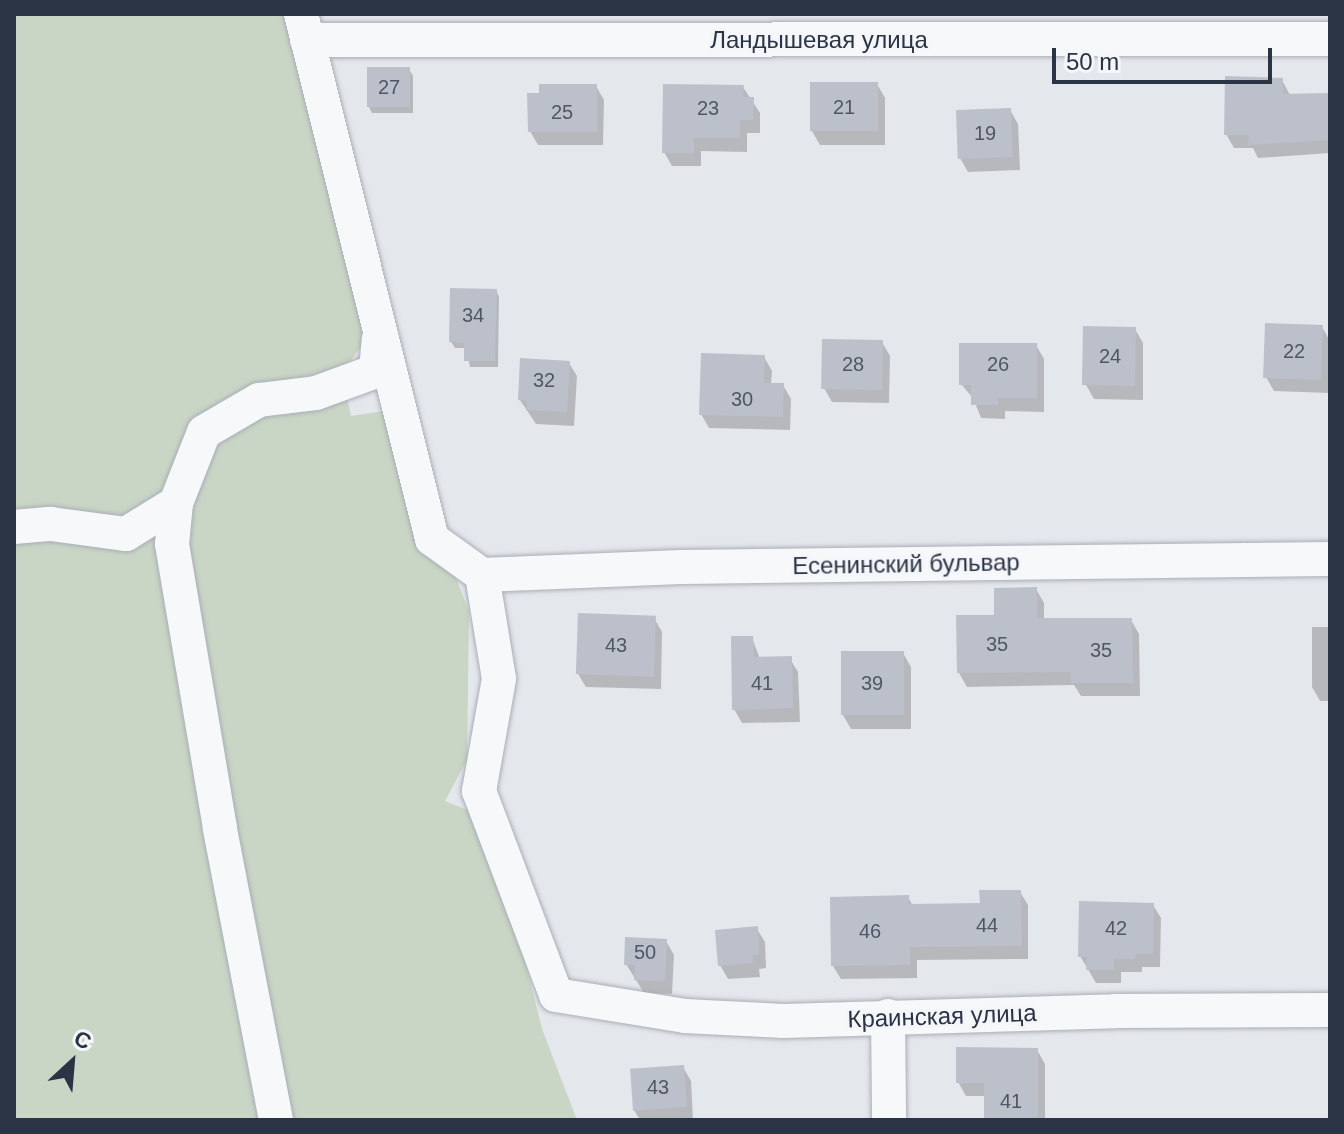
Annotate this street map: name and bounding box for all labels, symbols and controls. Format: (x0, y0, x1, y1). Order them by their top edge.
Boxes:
street label: Ландышевая улица (710, 26, 928, 54)
scale bar (1056, 32, 1276, 82)
text: 50 m (1066, 48, 1119, 75)
house number: 27 (378, 75, 400, 99)
house number: 21 (833, 95, 855, 119)
house number: 23 (697, 96, 719, 120)
house number: 25 (551, 100, 573, 124)
house number: 19 (974, 121, 996, 145)
house number: 34 (462, 303, 484, 327)
house number: 22 (1283, 339, 1305, 363)
house number: 24 (1099, 344, 1121, 368)
house number: 28 (842, 352, 864, 376)
house number: 26 (987, 352, 1009, 376)
house number: 32 (533, 368, 555, 392)
house number: 30 (731, 387, 753, 411)
street label: Есенинский бульвар (792, 548, 1020, 580)
house number: 35 (986, 632, 1008, 656)
house number: 43 (605, 633, 627, 657)
house number: 35 (1090, 638, 1112, 662)
house number: 41 (751, 671, 773, 695)
house number: 39 (861, 671, 883, 695)
house number: 44 (976, 913, 998, 937)
house number: 42 (1105, 916, 1127, 940)
house number: 46 (859, 919, 881, 943)
house number: 50 (634, 940, 656, 964)
street label: Краинская улица (847, 998, 1037, 1034)
north arrow (32, 1022, 112, 1102)
text: С (70, 1025, 95, 1055)
house number: 43 (647, 1075, 669, 1099)
house number: 41 (1000, 1089, 1022, 1113)

